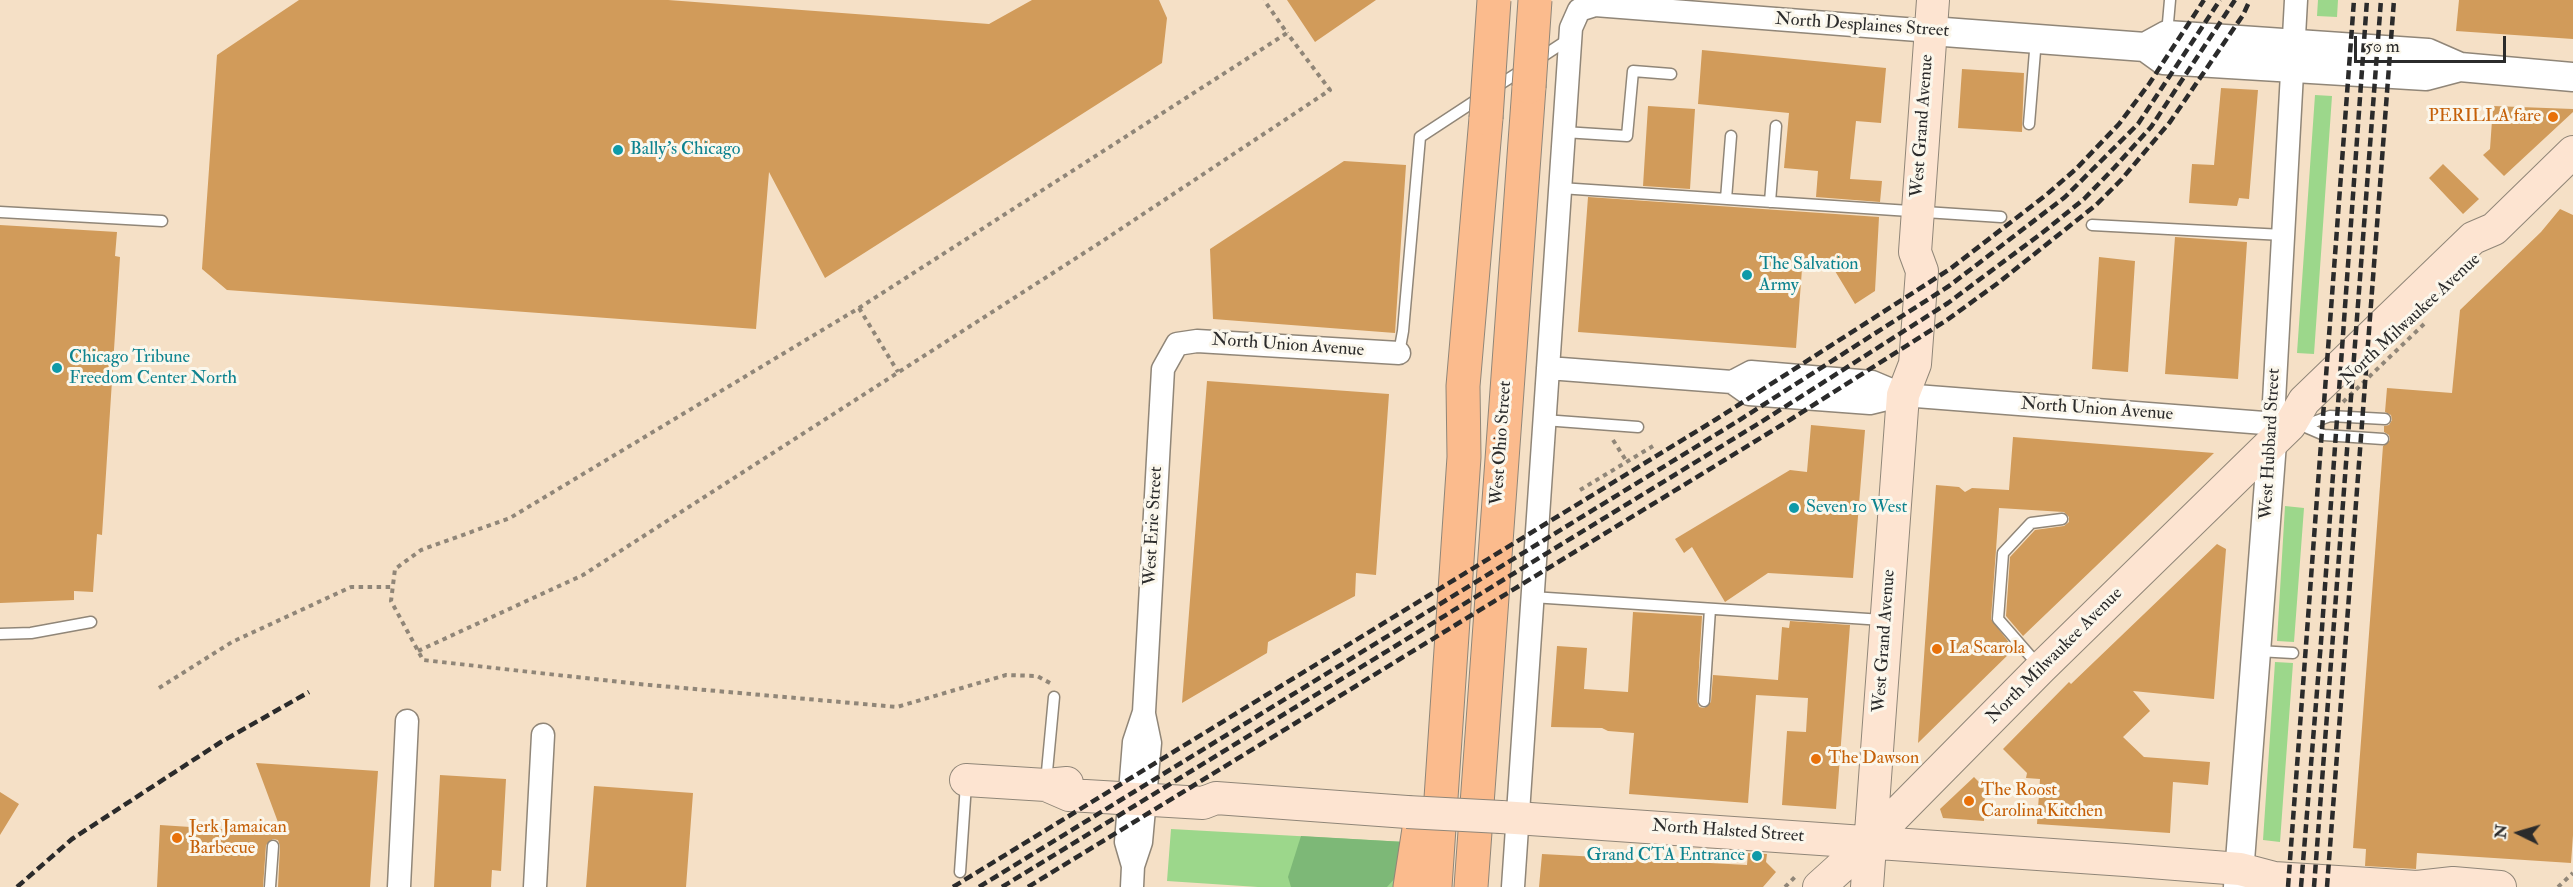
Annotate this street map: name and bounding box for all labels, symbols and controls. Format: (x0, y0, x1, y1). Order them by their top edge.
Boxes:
street label: North Desplaines Street (1774, 9, 1950, 43)
scale bar (2357, 24, 2508, 62)
text: 50 m (2365, 35, 2400, 58)
street label: West Grand Avenue (1907, 54, 1939, 198)
place label: PERILLA fare (2428, 106, 2541, 128)
marker: PERILLA fare (2546, 110, 2560, 124)
place label: Bally's Chicago (630, 139, 740, 161)
marker: Bally's Chicago (611, 143, 625, 157)
street label: North Milwaukee Avenue (2336, 249, 2486, 391)
place label: The Salvation Army (1759, 254, 1859, 296)
marker: The Salvation Army (1740, 268, 1754, 282)
street label: North Union Avenue (1211, 330, 1365, 362)
place label: Chicago Tribune Freedom Center North (69, 347, 237, 389)
marker: Chicago Tribune Freedom Center North (50, 361, 64, 375)
street label: West Hubbard Street (2256, 368, 2286, 520)
street label: West Ohio Street (1487, 380, 1517, 506)
street label: North Union Avenue (2020, 394, 2174, 426)
street label: West Erie Street (1140, 466, 1168, 586)
place label: Seven 10 West (1806, 497, 1907, 519)
marker: Seven 10 West (1787, 501, 1801, 515)
street label: West Grand Avenue (1869, 569, 1901, 713)
street label: North Milwaukee Avenue (1982, 583, 2128, 729)
place label: La Scarola (1949, 638, 2025, 660)
marker: La Scarola (1930, 642, 1944, 656)
place label: The Dawson (1828, 748, 1919, 770)
marker: The Dawson (1809, 752, 1823, 766)
place label: The Roost Carolina Kitchen (1981, 780, 2103, 822)
marker: The Roost Carolina Kitchen (1962, 794, 1976, 808)
north arrow (2489, 803, 2549, 863)
street label: North Halsted Street (1651, 816, 1805, 848)
place label: Jerk Jamaican Barbecue (189, 817, 287, 860)
text: N (2490, 823, 2512, 839)
marker: Jerk Jamaican Barbecue (170, 831, 184, 845)
place label: Grand CTA Entrance (1587, 845, 1745, 867)
marker: Grand CTA Entrance (1750, 849, 1764, 863)

